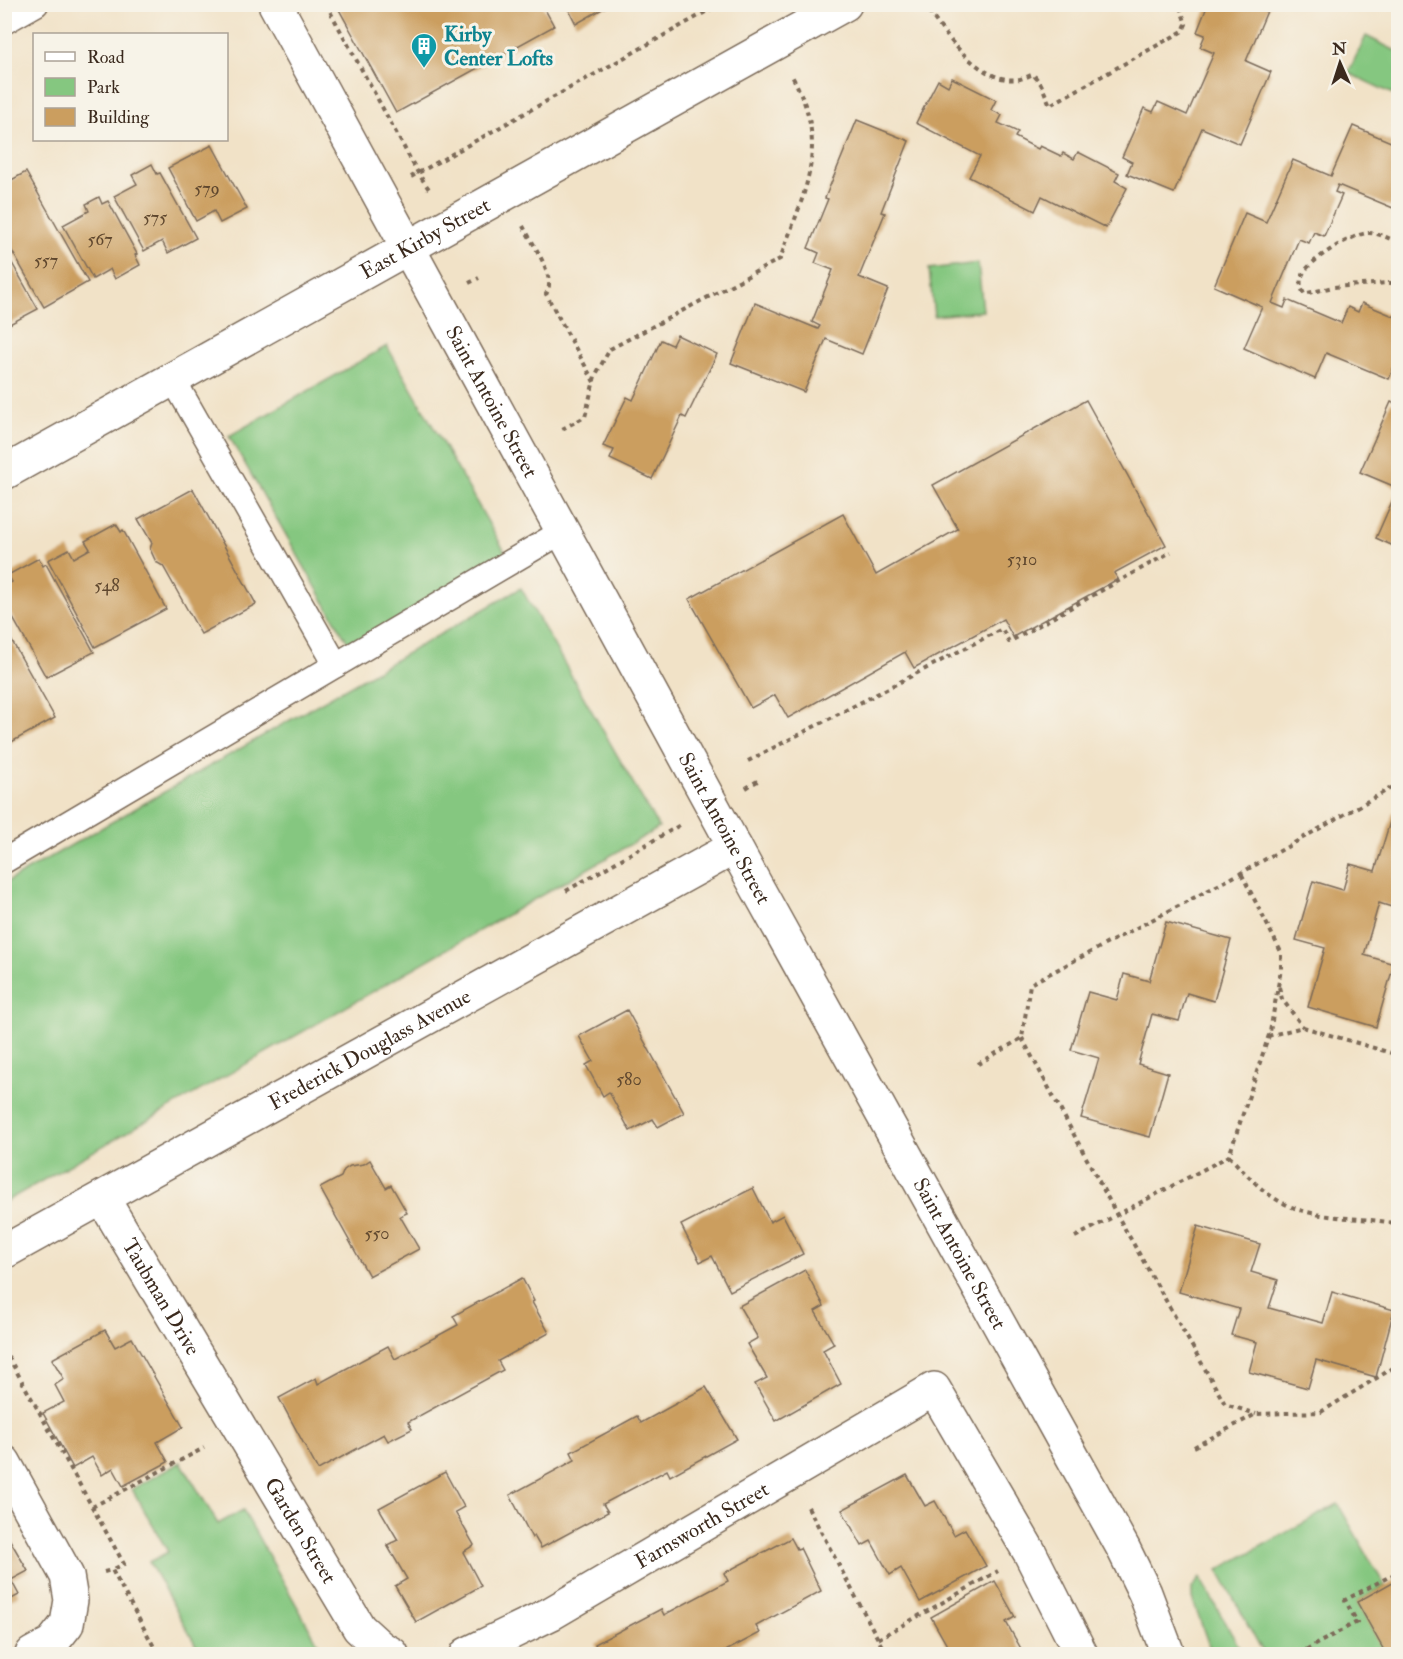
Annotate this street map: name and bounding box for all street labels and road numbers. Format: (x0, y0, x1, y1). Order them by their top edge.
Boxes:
street label: East Kirby Street (355, 192, 495, 286)
street label: Saint Antoine Street (439, 321, 544, 483)
street label: Saint Antoine Street (672, 748, 777, 909)
street label: Frederick Douglass Avenue (264, 983, 476, 1117)
street label: Saint Antoine Street (907, 1173, 1012, 1334)
street label: Taubman Drive (116, 1234, 206, 1361)
street label: Garden Street (258, 1473, 343, 1589)
street label: Farnsworth Street (630, 1476, 774, 1575)

